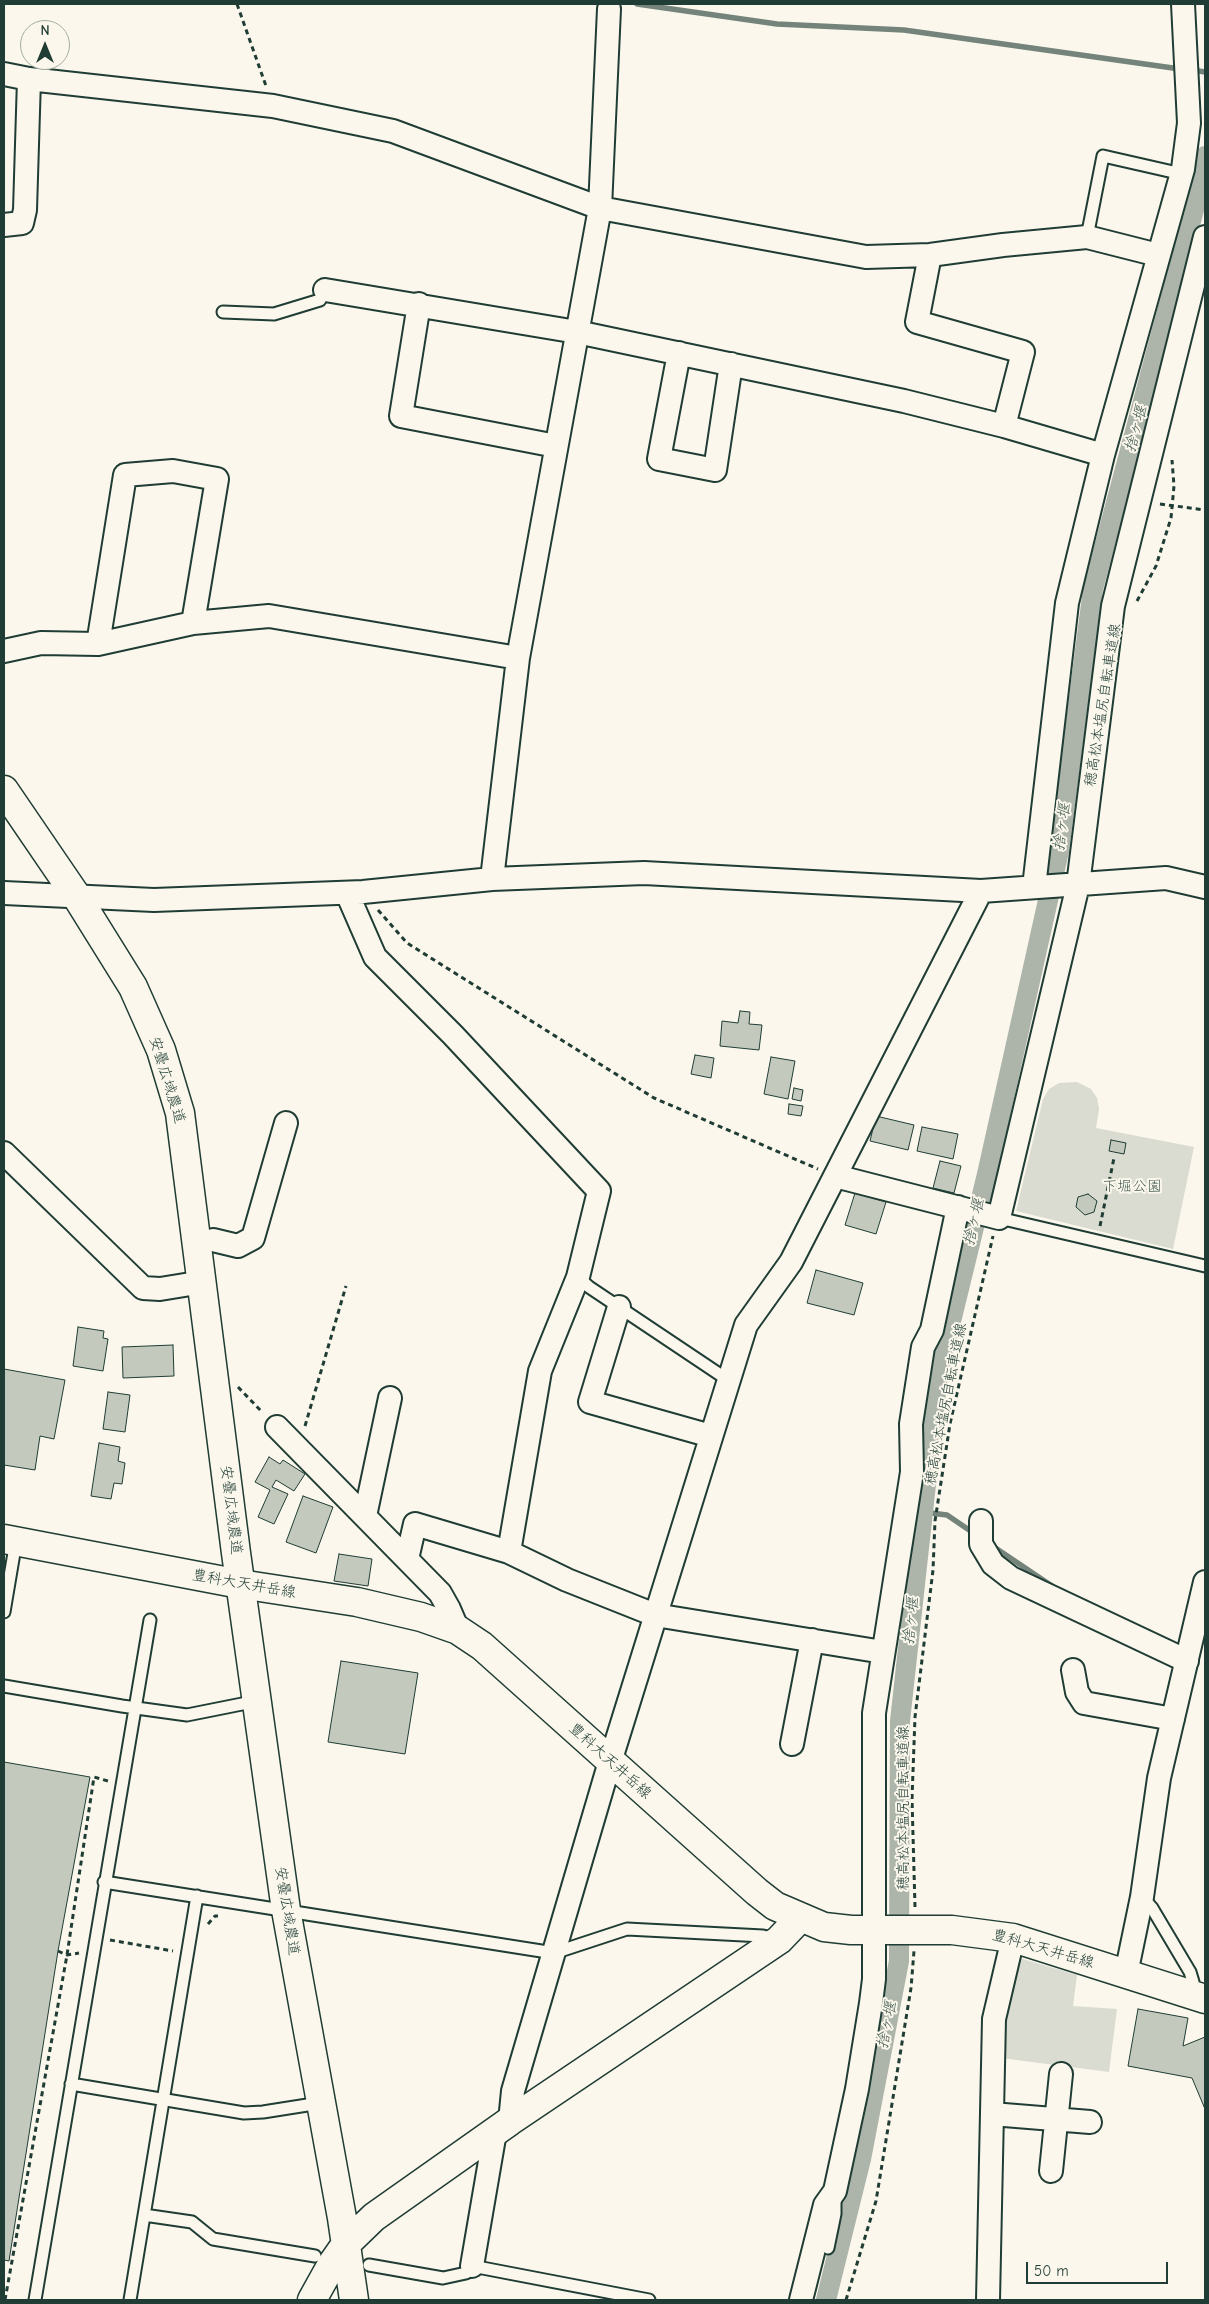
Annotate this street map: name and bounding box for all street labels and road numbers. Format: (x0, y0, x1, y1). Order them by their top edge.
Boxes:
street label: 穂高松本塩尻自転車道線 (1081, 622, 1125, 788)
street label: 安曇広域農道 (145, 1034, 189, 1126)
street label: 穂高松本塩尻自転車道線 (921, 1321, 971, 1487)
street label: 安曇広域農道 (217, 1464, 245, 1556)
street label: 豊科大天井岳線 (191, 1566, 297, 1602)
street label: 豊科大天井岳線 (565, 1719, 655, 1803)
street label: 穂高松本塩尻自転車道線 (895, 1726, 913, 1890)
street label: 安曇広域農道 (271, 1865, 303, 1957)
street label: 豊科大天井岳線 (990, 1926, 1096, 1972)

